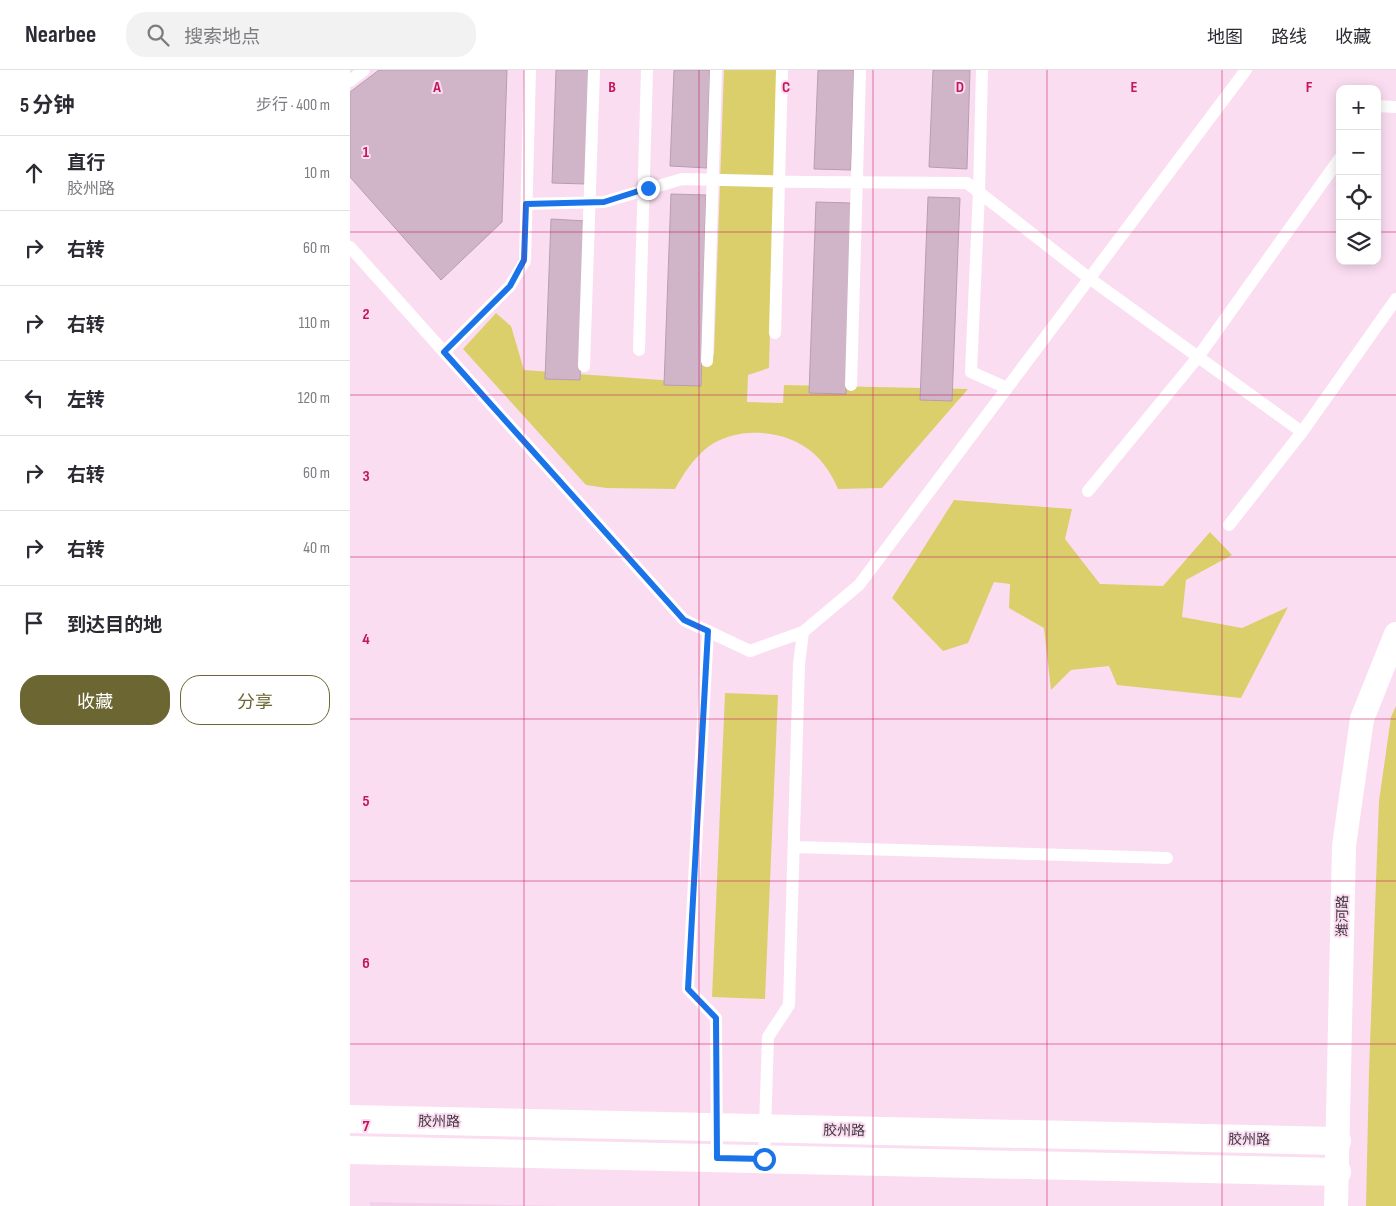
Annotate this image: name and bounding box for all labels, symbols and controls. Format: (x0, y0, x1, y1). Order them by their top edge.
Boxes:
search box (126, 12, 476, 57)
text: Nearbee (25, 20, 96, 49)
icon: search (144, 21, 172, 49)
text: 搜索地点 (184, 26, 260, 49)
text: 地图 (1207, 27, 1243, 48)
text: 路线 (1271, 27, 1307, 48)
text: 收藏 (1335, 27, 1371, 48)
text: A (432, 78, 441, 97)
text: B (608, 78, 616, 97)
text: C (782, 78, 790, 97)
text: D (956, 78, 964, 97)
text: E (1131, 78, 1138, 97)
text: F (1306, 78, 1313, 97)
map controls (1336, 85, 1381, 265)
button: + (1336, 85, 1381, 130)
text: 5 分钟 (20, 93, 75, 118)
text: 步行 · 400 m (256, 96, 330, 115)
button: − (1336, 130, 1381, 175)
text: 1 (363, 143, 370, 162)
text: 直行 (67, 152, 105, 175)
icon: ahead (20, 159, 48, 187)
text: 10 m (304, 164, 330, 183)
button: locate (1336, 175, 1381, 220)
route end (637, 177, 660, 200)
text: 胶州路 (67, 180, 115, 199)
button: layers (1336, 220, 1381, 265)
icon: right (20, 234, 48, 262)
text: 右转 (67, 239, 105, 262)
text: 60 m (303, 239, 330, 258)
text: 2 (362, 305, 370, 324)
icon: right (20, 309, 48, 337)
text: 右转 (67, 314, 105, 337)
text: 110 m (299, 314, 330, 333)
icon: left (20, 384, 48, 412)
text: 左转 (67, 389, 105, 412)
text: 120 m (298, 389, 330, 408)
icon: right (20, 459, 48, 487)
text: 右转 (67, 464, 105, 487)
text: 60 m (303, 464, 330, 483)
text: 3 (362, 467, 370, 486)
icon: right (20, 534, 48, 562)
text: 右转 (67, 539, 105, 562)
text: 40 m (303, 539, 330, 558)
icon: arrive (20, 609, 48, 637)
text: 到达目的地 (67, 614, 162, 637)
text: 4 (362, 630, 370, 649)
button: 收藏 (20, 675, 170, 725)
button: 分享 (180, 675, 330, 725)
text: 5 (362, 792, 370, 811)
street label: 潍河路 (1334, 895, 1351, 937)
text: 6 (362, 954, 370, 973)
street label: 胶州路 (418, 1113, 460, 1130)
text: 7 (363, 1117, 370, 1136)
street label: 胶州路 (823, 1122, 865, 1139)
street label: 胶州路 (1228, 1131, 1270, 1148)
route start (753, 1148, 776, 1171)

